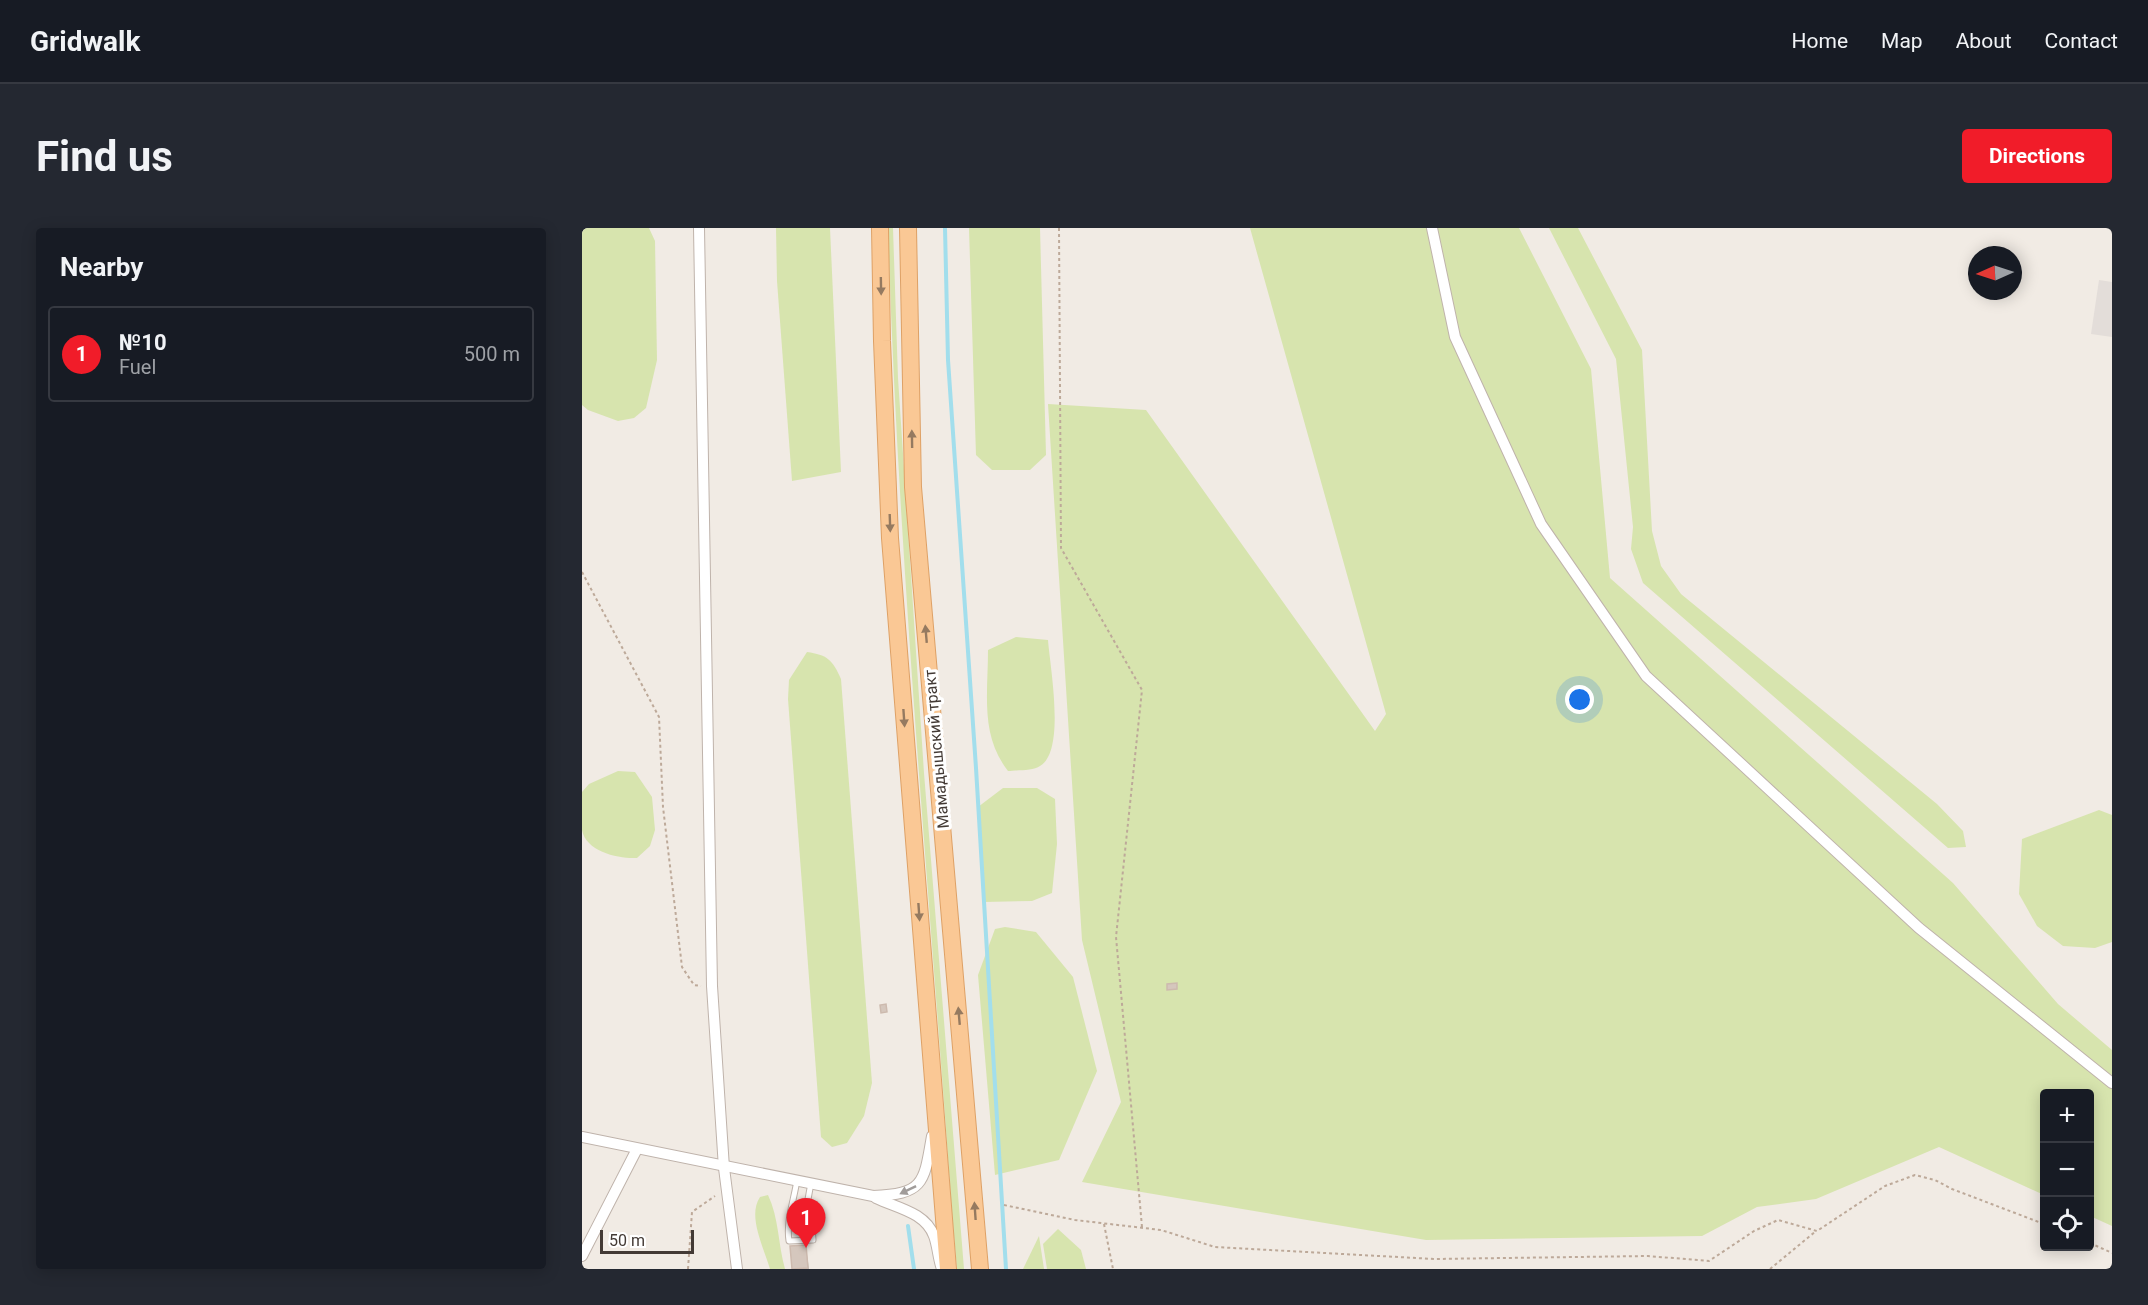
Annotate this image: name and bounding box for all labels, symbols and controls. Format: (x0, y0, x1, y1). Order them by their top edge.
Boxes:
text: Gridwalk (30, 25, 140, 58)
text: Home (1792, 29, 1848, 53)
text: Map (1881, 29, 1923, 53)
text: About (1956, 29, 2012, 53)
text: Contact (2045, 29, 2118, 53)
button: Directions (1962, 129, 2112, 183)
text: Find us (36, 132, 173, 181)
north arrow (1968, 246, 2022, 300)
text: Nearby (60, 252, 143, 282)
one-way arrow (876, 277, 886, 296)
text: №10 (119, 330, 167, 355)
text: 1 (76, 342, 87, 366)
text: 500 m (464, 342, 520, 366)
text: Fuel (119, 355, 156, 379)
one-way arrow (907, 430, 917, 449)
one-way arrow (885, 514, 894, 533)
one-way arrow (921, 624, 931, 643)
street label: Мамадышский тракт (920, 668, 953, 829)
your location (1565, 685, 1594, 714)
one-way arrow (899, 708, 909, 727)
one-way arrow (914, 903, 924, 922)
one-way arrow (954, 1007, 964, 1026)
map controls (2040, 1089, 2094, 1251)
button: + (2040, 1089, 2094, 1143)
button: − (2040, 1143, 2094, 1197)
one-way arrow (900, 1185, 917, 1194)
button: locate (2040, 1197, 2094, 1251)
pin: 1 (786, 1198, 826, 1248)
one-way arrow (971, 1201, 980, 1220)
scale bar (600, 1227, 694, 1254)
text: 50 m (609, 1231, 645, 1250)

